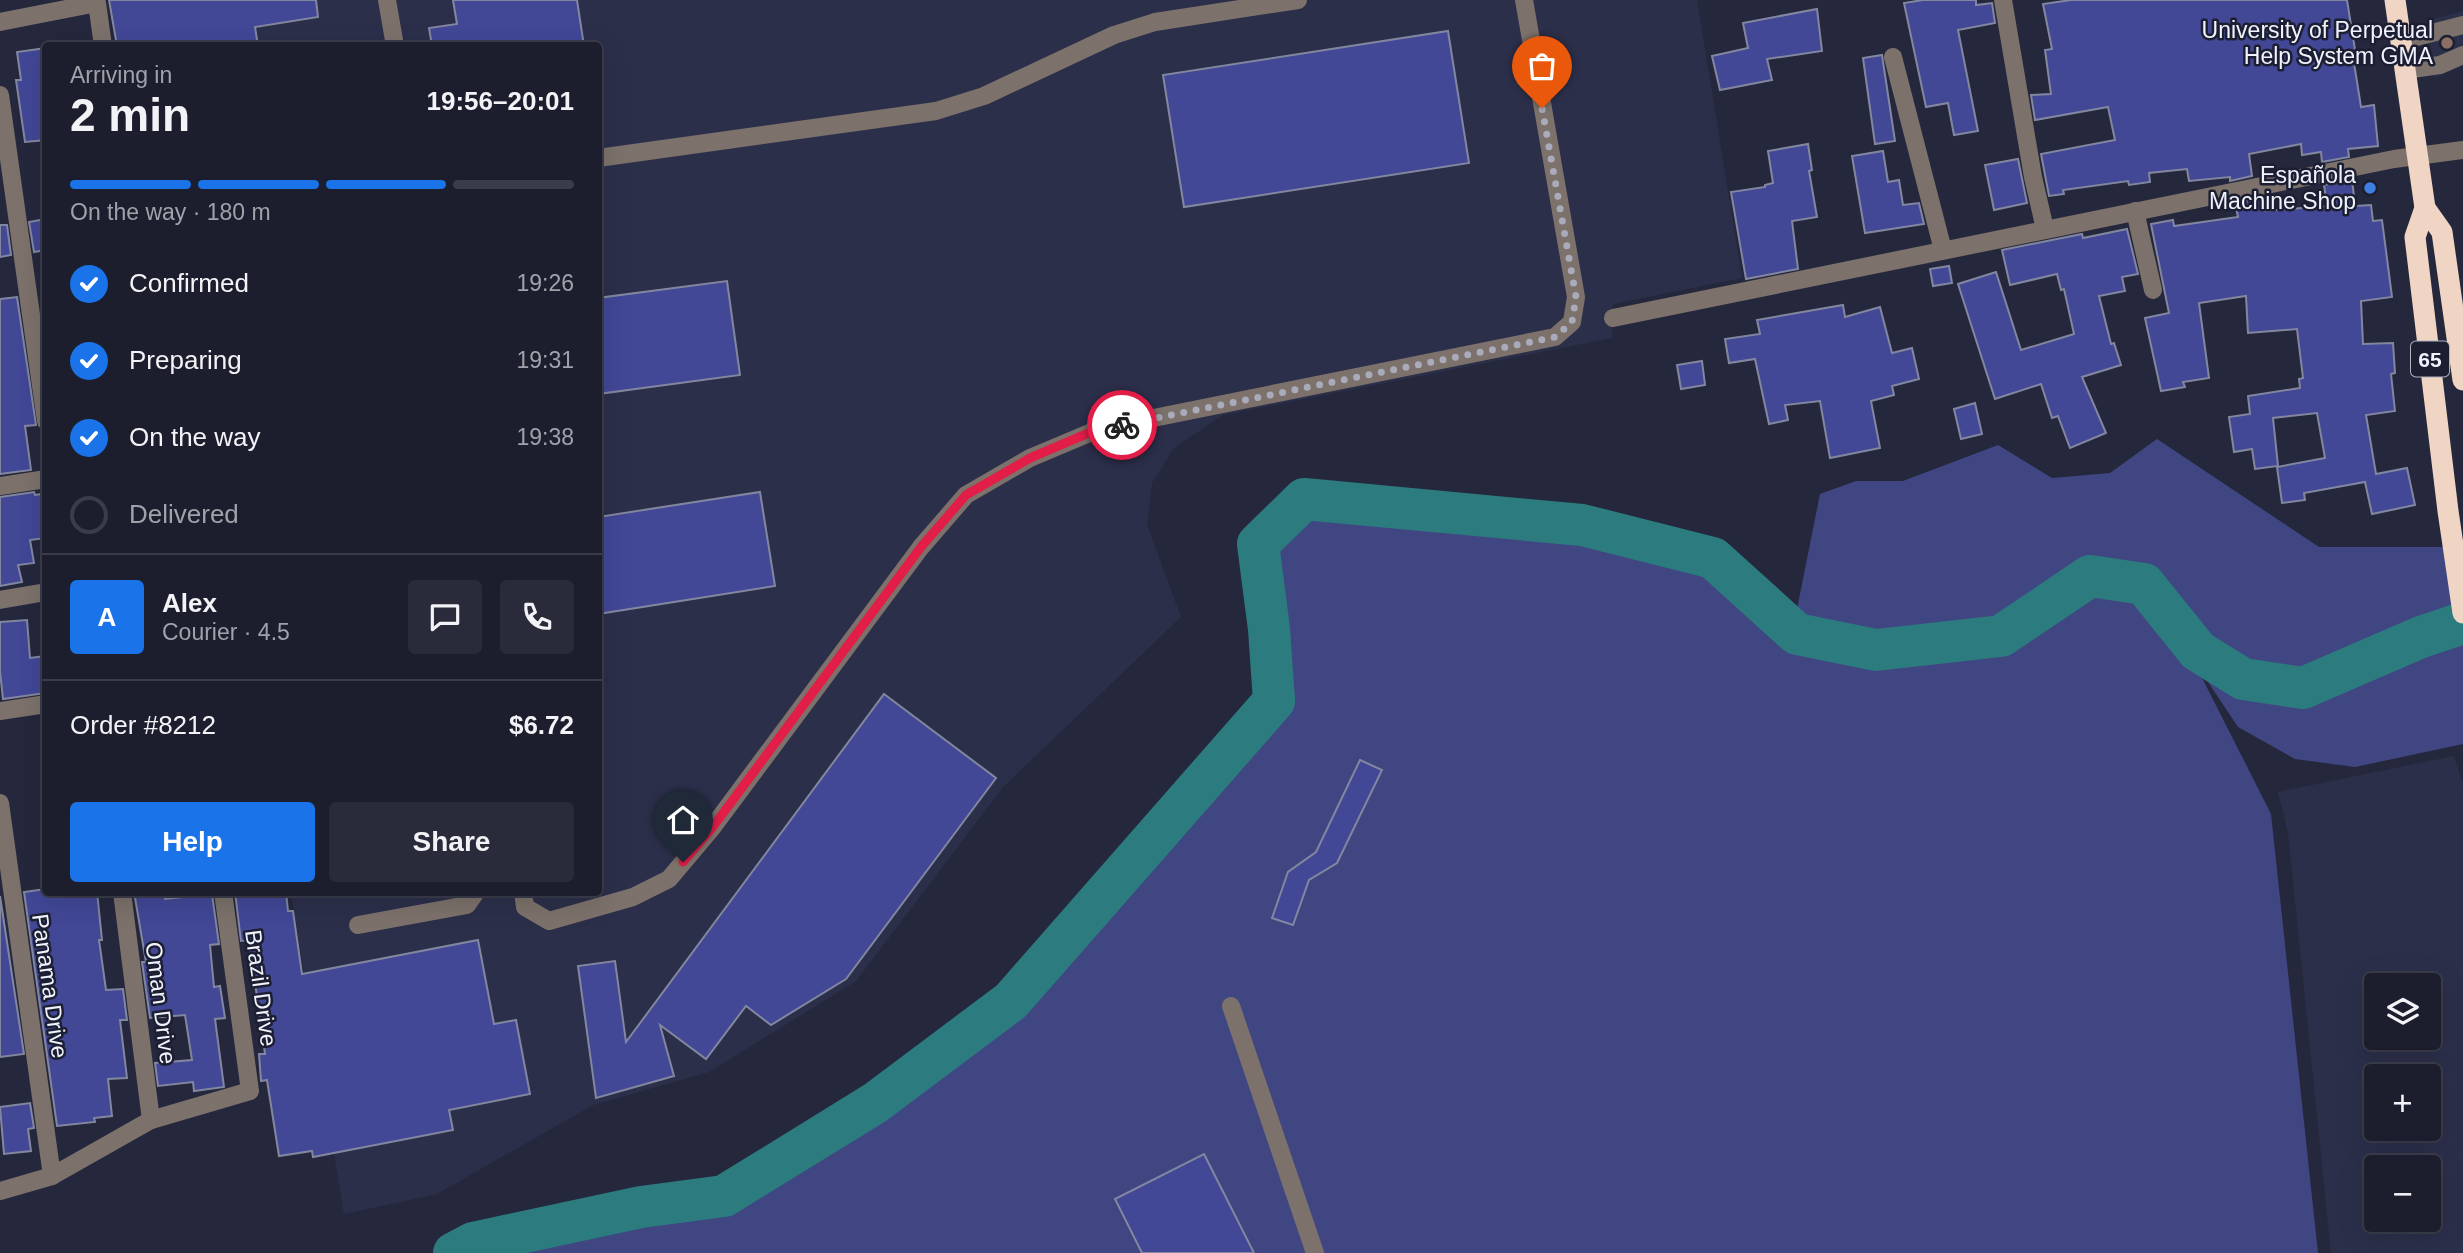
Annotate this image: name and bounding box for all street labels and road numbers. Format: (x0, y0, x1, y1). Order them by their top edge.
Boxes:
road number: 65 (2411, 342, 2449, 376)
street label: Panama Drive (27, 912, 73, 1060)
street label: Brazil Drive (240, 928, 282, 1048)
street label: Oman Drive (141, 941, 181, 1065)

